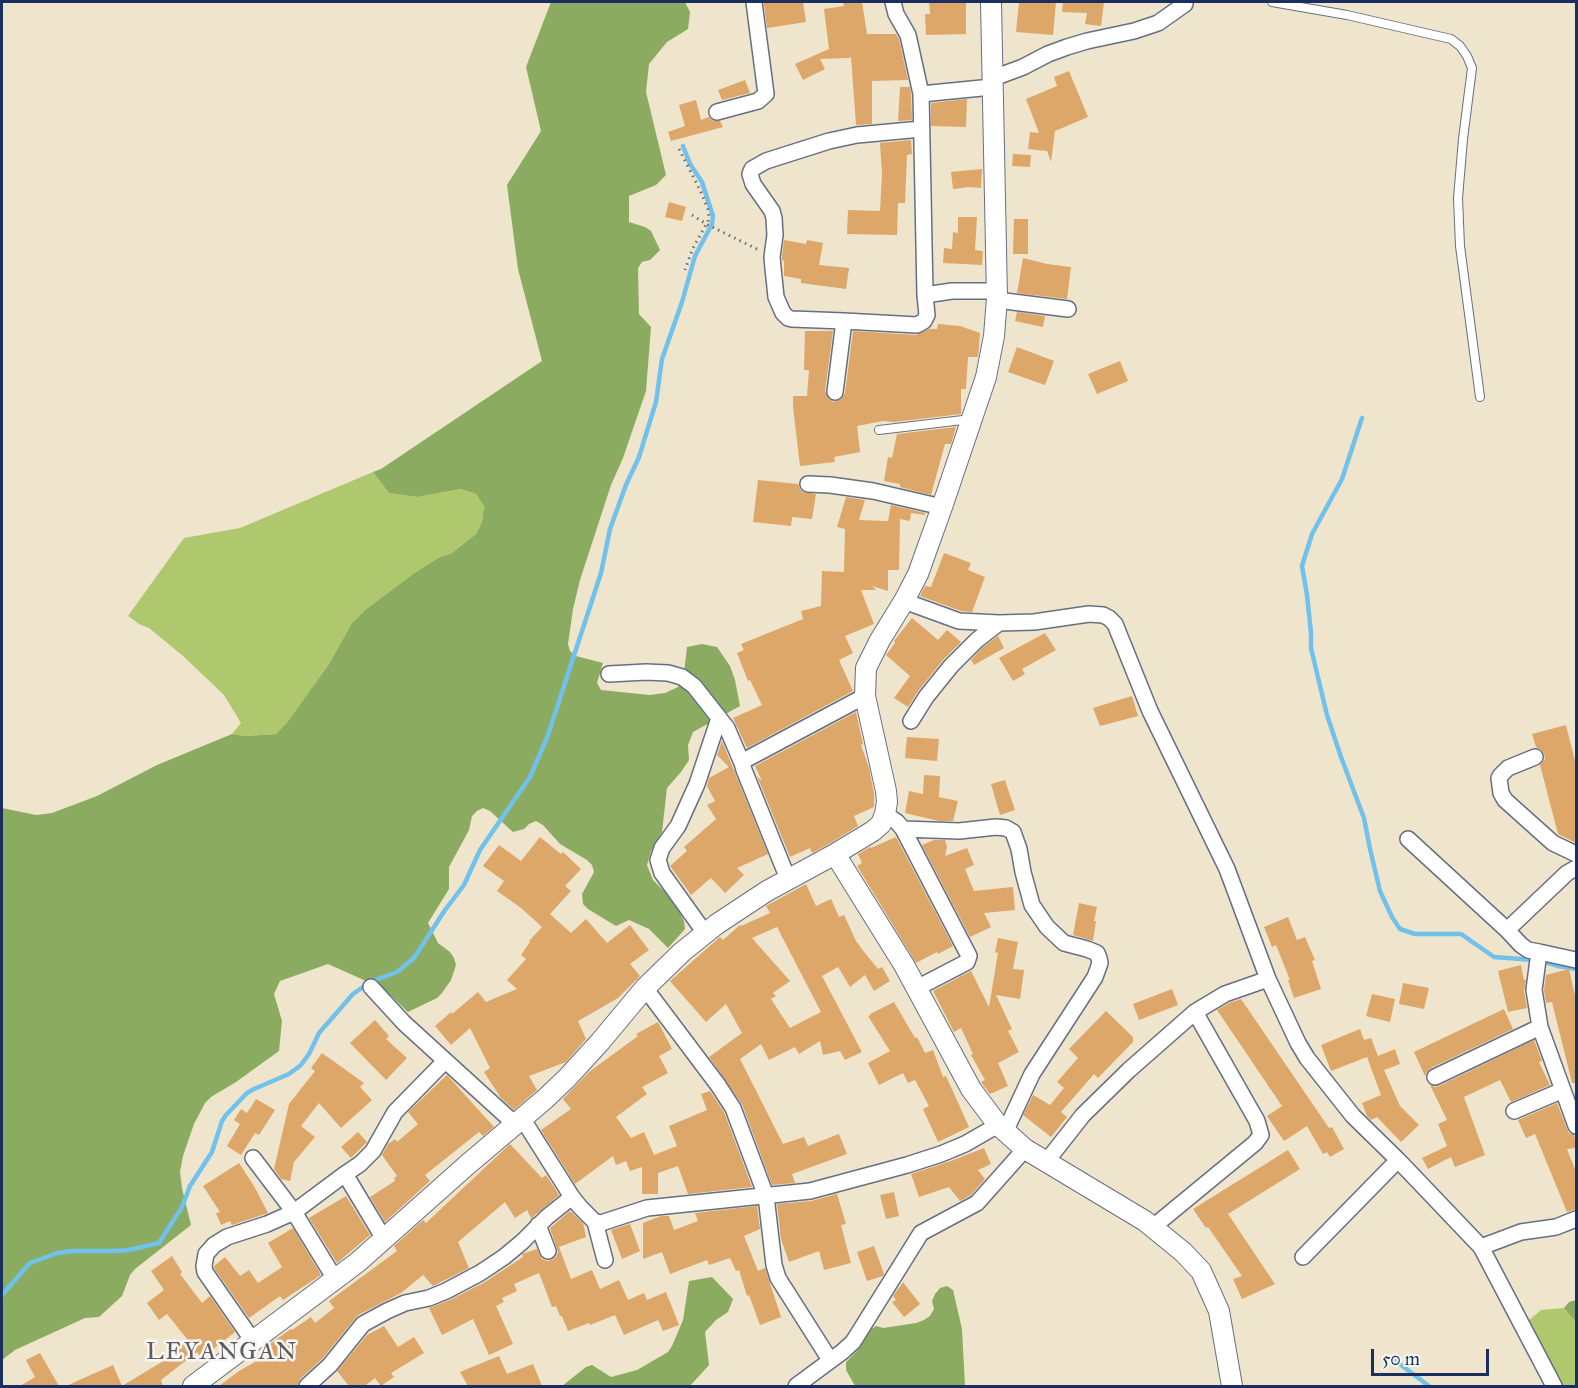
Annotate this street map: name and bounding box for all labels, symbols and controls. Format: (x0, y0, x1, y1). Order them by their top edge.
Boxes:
scale bar (1374, 1337, 1492, 1375)
district label: LEYANGAN (146, 1339, 298, 1367)
text: 50 m (1382, 1348, 1420, 1370)

